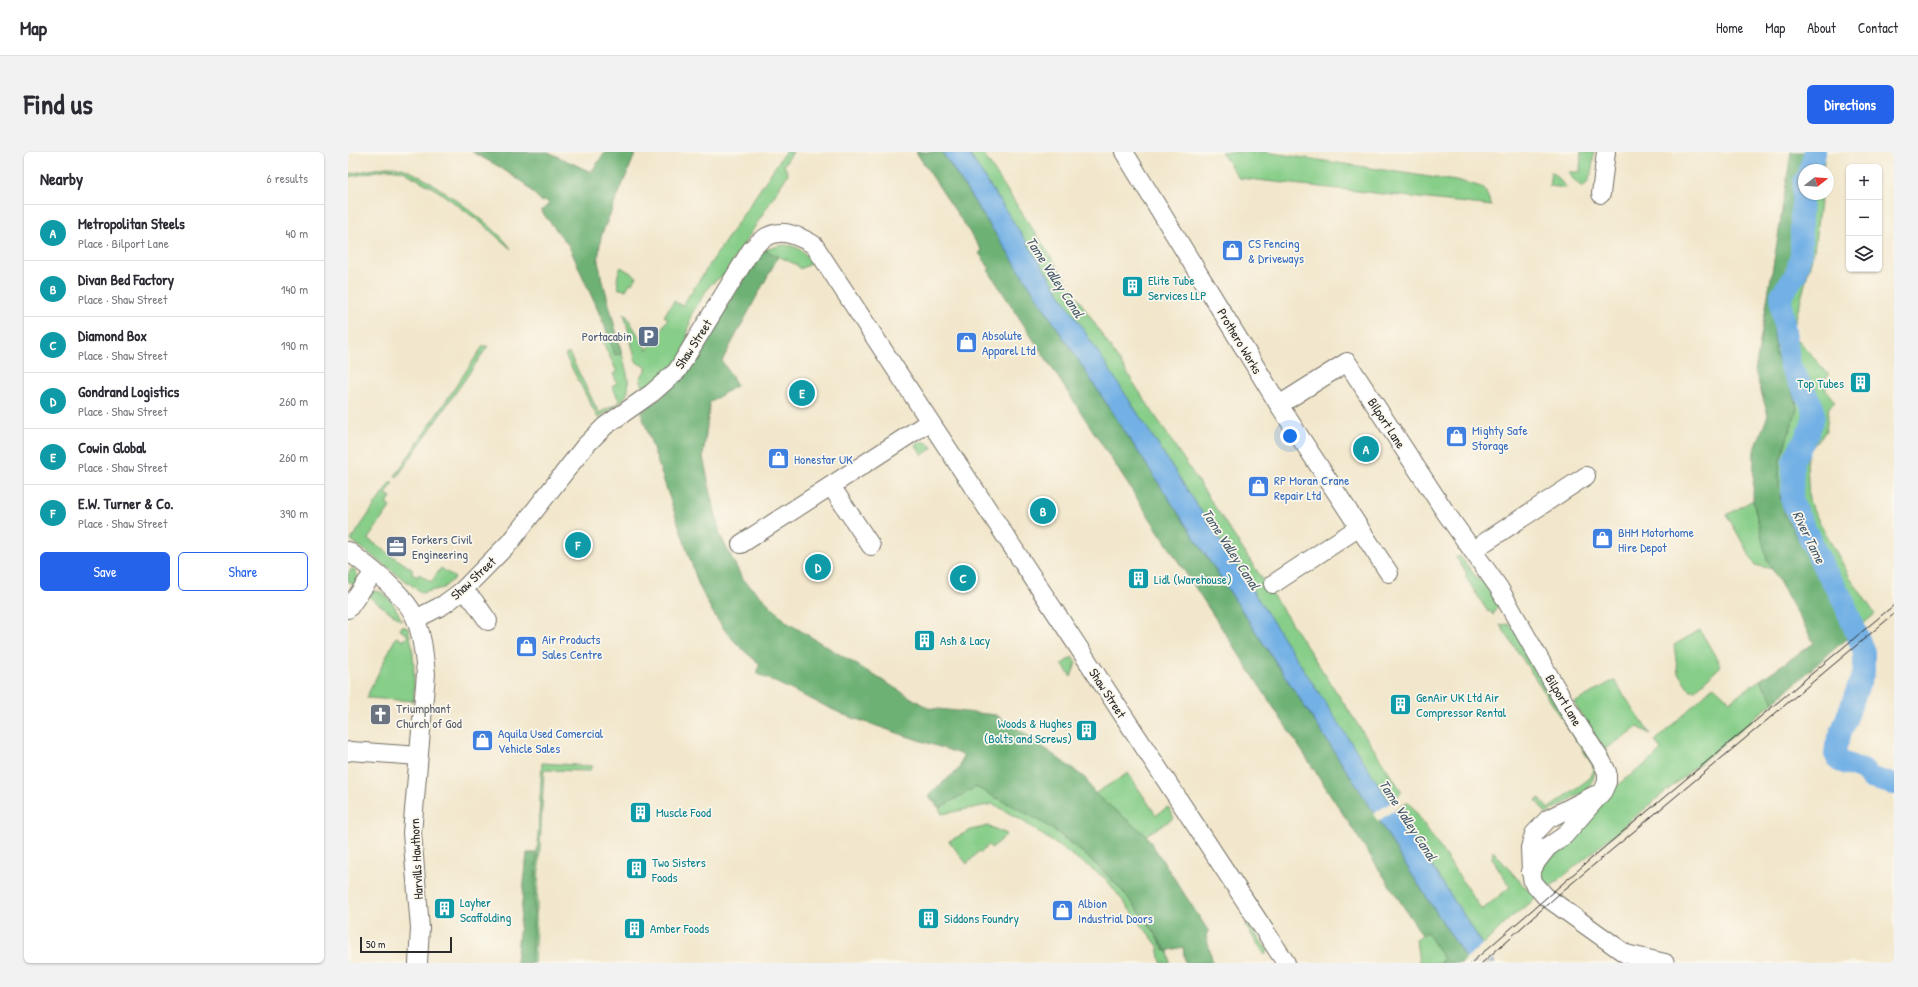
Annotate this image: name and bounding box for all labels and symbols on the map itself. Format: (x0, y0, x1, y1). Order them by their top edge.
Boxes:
north arrow (1798, 164, 1834, 200)
water label: Tame Valley Canal (1021, 232, 1089, 323)
place label: CS Fencing & Driveways (1248, 234, 1304, 267)
shop icon: CS Fencing & Driveways (1219, 237, 1245, 263)
place label: Elite Tube Services LLP (1148, 271, 1206, 304)
building icon: Elite Tube Services LLP (1120, 274, 1146, 300)
street label: Prothero Works (1213, 305, 1267, 377)
street label: Shaw Street (670, 315, 716, 372)
parking icon: Portacabin (635, 323, 661, 349)
place label: Absolute Apparel Ltd (982, 326, 1036, 359)
place label: Portacabin (582, 327, 632, 345)
shop icon: Absolute Apparel Ltd (954, 329, 980, 355)
building icon: Top Tubes (1847, 370, 1873, 396)
place label: Top Tubes (1797, 374, 1844, 392)
pin: E (789, 378, 815, 408)
street label: Bilport Lane (1364, 394, 1410, 452)
place label: Mighty Safe Storage (1472, 421, 1528, 454)
shop icon: Mighty Safe Storage (1444, 424, 1470, 450)
your location (1280, 426, 1300, 446)
pin: A (1353, 434, 1379, 464)
shop icon: Honestar UK (765, 446, 791, 472)
place label: Honestar UK (794, 450, 853, 468)
place label: RP Moran Crane Repair Ltd (1274, 471, 1349, 504)
shop icon: RP Moran Crane Repair Ltd (1245, 474, 1271, 500)
pin: B (1030, 496, 1056, 526)
water label: Tame Valley Canal (1197, 504, 1265, 595)
water label: River Tame (1789, 507, 1831, 568)
place label: BHM Motorhome Hire Depot (1618, 523, 1694, 556)
shop icon: BHM Motorhome Hire Depot (1589, 526, 1615, 552)
place label: Forkers Civil Engineering (411, 530, 473, 563)
pin: F (565, 530, 591, 560)
office icon: Forkers Civil Engineering (384, 533, 410, 559)
street label: Shaw Street (446, 552, 500, 604)
pin: D (805, 552, 831, 582)
pin: C (950, 563, 976, 593)
building icon: Lidl (Warehouse) (1125, 566, 1151, 592)
place label: Lidl (Warehouse) (1154, 570, 1232, 588)
building icon: Ash & Lacy (912, 627, 938, 653)
place label: Air Products Sales Centre (542, 630, 603, 663)
place label: Ash & Lacy (940, 631, 991, 649)
shop icon: Air Products Sales Centre (514, 633, 540, 659)
street label: Shaw Street (1085, 665, 1131, 722)
street label: Bilport Lane (1542, 671, 1586, 729)
place label: GenAir UK Ltd Air Compressor Rental (1416, 688, 1507, 721)
building icon: GenAir UK Ltd Air Compressor Rental (1387, 691, 1413, 717)
place label: Triumphant Church of God (396, 699, 462, 732)
church icon: Triumphant Church of God (368, 702, 394, 728)
place label: Woods & Hughes (Bolts and Screws) (984, 714, 1072, 747)
building icon: Woods & Hughes (Bolts and Screws) (1074, 717, 1100, 743)
place label: Aquila Used Comercial Vehicle Sales (498, 724, 604, 757)
shop icon: Aquila Used Comercial Vehicle Sales (469, 727, 495, 753)
water label: Tame Valley Canal (1374, 775, 1442, 866)
building icon: Muscle Food (627, 799, 653, 825)
place label: Muscle Food (656, 803, 711, 821)
street label: Harvills Hawthorn (405, 818, 427, 900)
place label: Two Sisters Foods (651, 853, 706, 886)
building icon: Two Sisters Foods (624, 856, 650, 882)
place label: Layher Scaffolding (460, 893, 511, 926)
place label: Albion Industrial Doors (1078, 894, 1153, 927)
building icon: Layher Scaffolding (432, 896, 458, 922)
shop icon: Albion Industrial Doors (1050, 897, 1076, 923)
building icon: Siddons Foundry (915, 905, 941, 931)
place label: Siddons Foundry (944, 909, 1019, 927)
building icon: Amber Foods (621, 915, 647, 941)
place label: Amber Foods (650, 919, 709, 937)
scale bar (360, 935, 452, 954)

